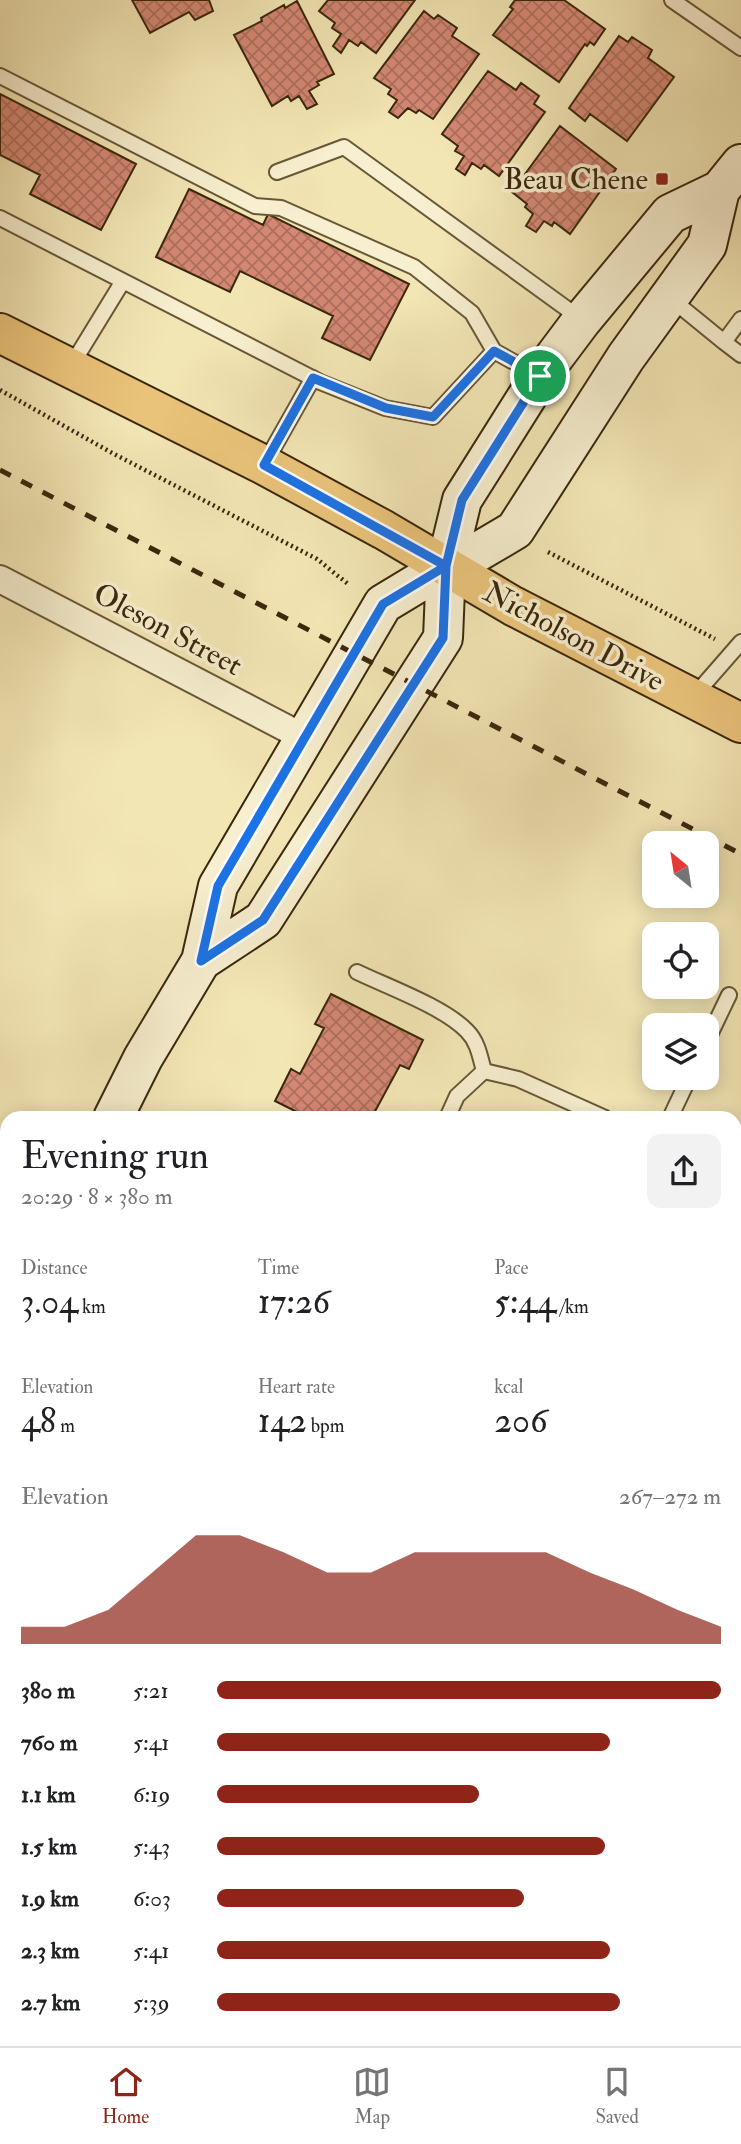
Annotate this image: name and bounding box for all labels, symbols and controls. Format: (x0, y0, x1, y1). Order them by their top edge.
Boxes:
place label: Beau Chene (503, 161, 648, 198)
marker: Beau Chene (654, 171, 670, 187)
pin (510, 346, 570, 406)
icon: arrive (521, 357, 559, 395)
street label: Nicholson Drive (477, 573, 671, 700)
street label: Oleson Street (87, 575, 249, 684)
north arrow (642, 831, 719, 908)
map controls (642, 831, 719, 1090)
button: locate (642, 922, 719, 999)
button: layers (642, 1013, 719, 1090)
text: Evening run (21, 1132, 209, 1180)
button: share (647, 1134, 721, 1208)
text: 20:29 · 8 × 380 m (21, 1182, 172, 1211)
text: Distance (21, 1256, 87, 1280)
text: Time (258, 1256, 299, 1280)
text: Pace (494, 1256, 528, 1280)
text: 3.04 (21, 1280, 78, 1324)
text: 17:26 (258, 1280, 330, 1324)
text: 5:44 (494, 1280, 556, 1324)
text: km (78, 1295, 106, 1319)
text: /km (556, 1295, 589, 1319)
text: Elevation (21, 1375, 93, 1399)
text: Heart rate (258, 1375, 335, 1399)
text: kcal (494, 1375, 523, 1399)
text: 48 (21, 1399, 56, 1443)
text: 142 (258, 1399, 307, 1443)
text: 206 (494, 1399, 548, 1443)
text: m (56, 1414, 75, 1438)
text: bpm (307, 1414, 344, 1438)
text: Elevation (21, 1482, 109, 1511)
text: 267–272 m (619, 1482, 721, 1511)
text: 380 m (21, 1676, 75, 1705)
text: 5:21 (133, 1676, 169, 1705)
text: 760 m (21, 1728, 78, 1757)
text: 5:41 (133, 1728, 169, 1757)
text: 1.1 km (21, 1780, 76, 1809)
text: 6:19 (133, 1780, 170, 1809)
text: 1.5 km (21, 1832, 77, 1861)
text: 5:43 (133, 1832, 170, 1861)
text: 1.9 km (21, 1884, 79, 1913)
text: 6:03 (133, 1884, 171, 1913)
text: 2.3 km (21, 1936, 80, 1965)
text: 5:41 (133, 1936, 169, 1965)
text: 2.7 km (21, 1988, 80, 2017)
text: 5:39 (133, 1988, 169, 2017)
tab: Home (102, 2063, 149, 2129)
tab: Map (353, 2063, 391, 2129)
tab: Saved (595, 2063, 639, 2129)

